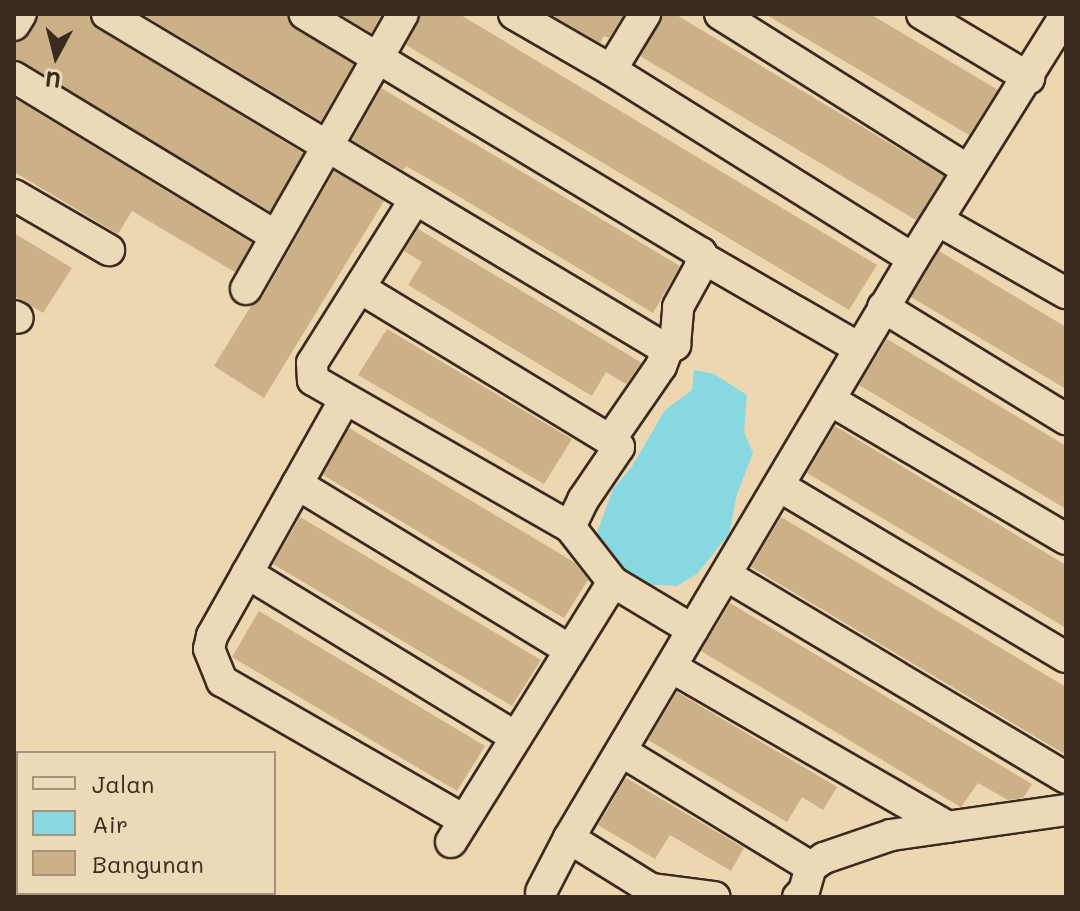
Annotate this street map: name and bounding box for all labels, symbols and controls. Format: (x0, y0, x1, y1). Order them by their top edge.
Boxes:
north arrow (16, 16, 96, 96)
text: U (44, 65, 62, 96)
legend (16, 751, 276, 895)
text: Jalan (92, 768, 154, 799)
text: Air (92, 808, 128, 839)
text: Bangunan (92, 848, 204, 879)

